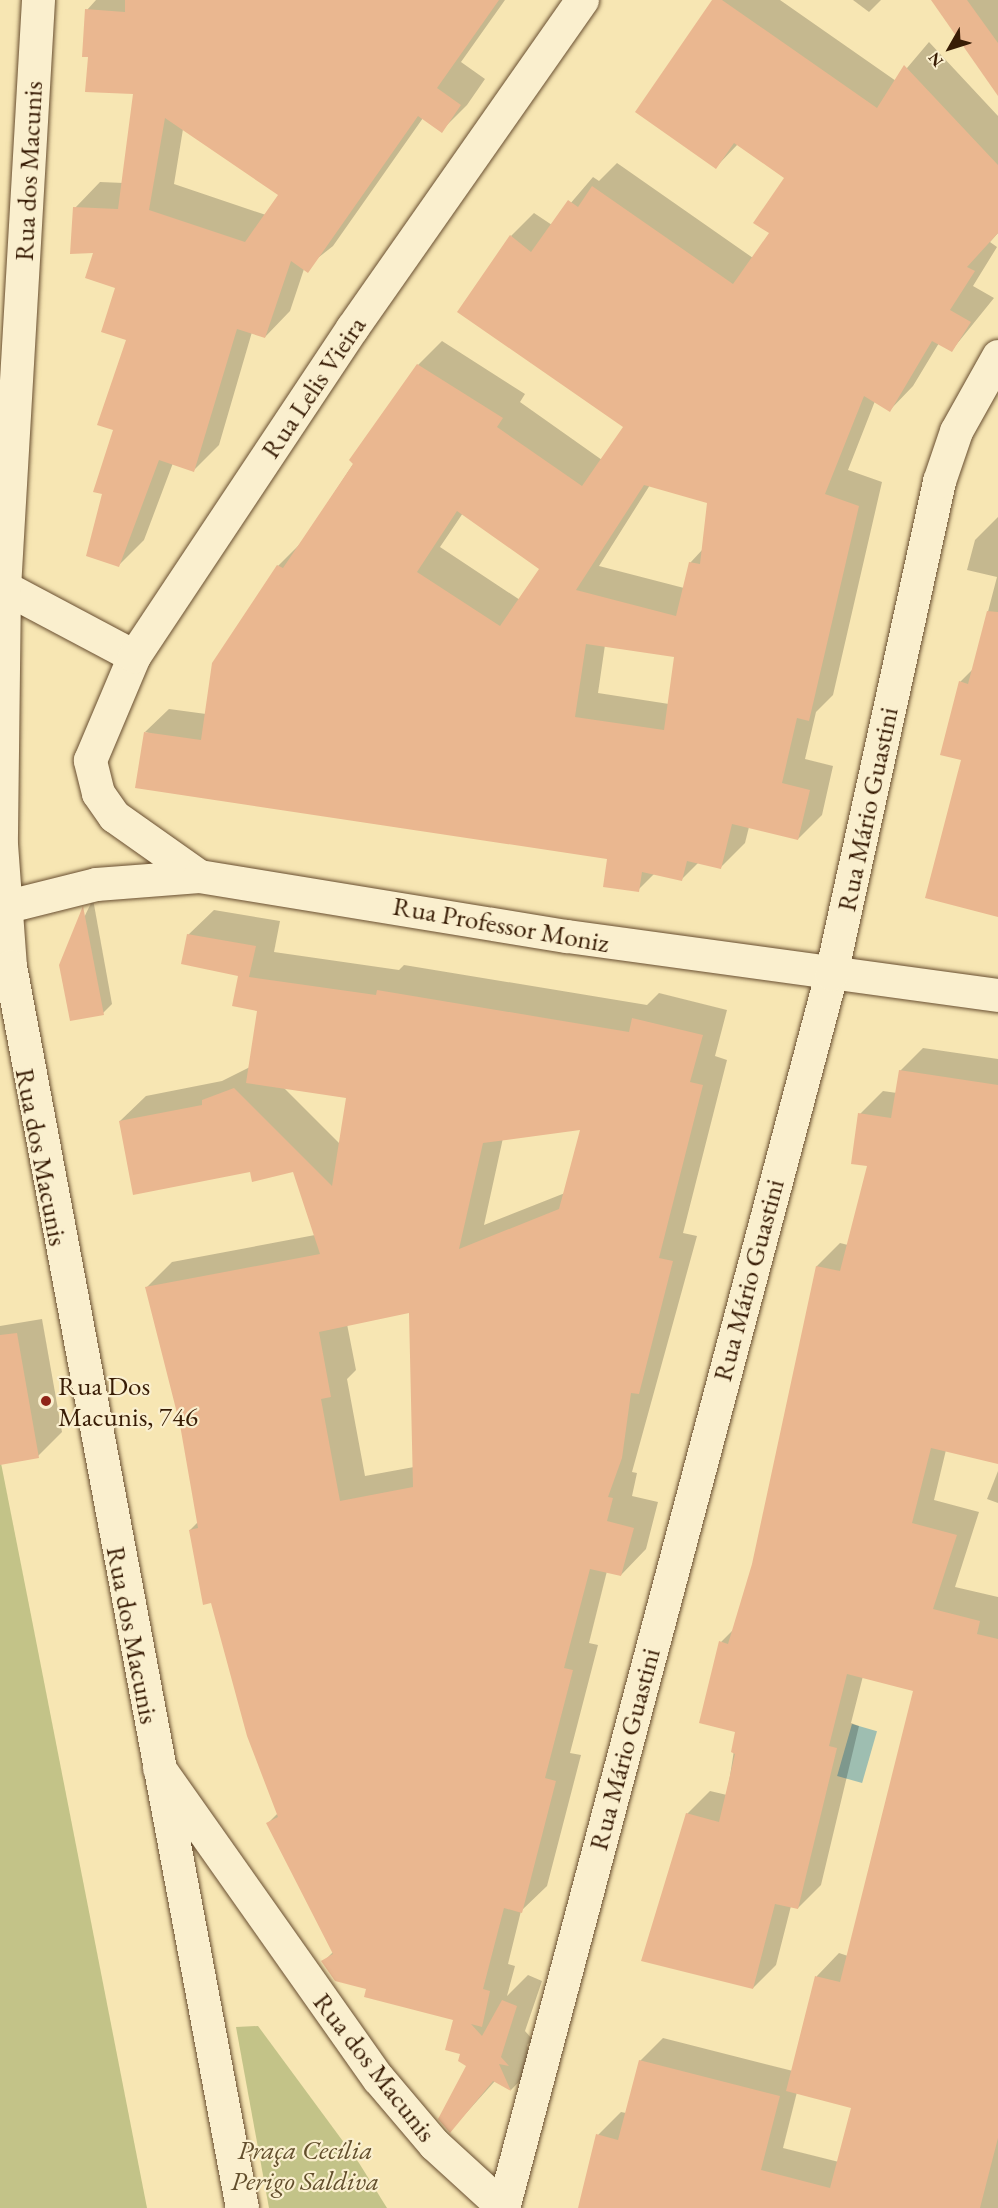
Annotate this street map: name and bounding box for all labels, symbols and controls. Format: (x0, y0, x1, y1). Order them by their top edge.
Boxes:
north arrow (920, 18, 980, 78)
text: N (923, 48, 948, 71)
street label: Rua dos Macunis (7, 80, 49, 262)
street label: Rua Lelis Vieira (254, 310, 372, 464)
street label: Rua Mário Guastini (830, 704, 904, 914)
street label: Rua Professor Moniz (390, 889, 612, 959)
street label: Rua dos Macunis (9, 1065, 75, 1249)
street label: Rua Mário Guastini (705, 1175, 791, 1385)
place label: Rua Dos Macunis, 746 (58, 1369, 198, 1432)
marker: Rua Dos Macunis, 746 (39, 1394, 53, 1408)
street label: Rua dos Macunis (100, 1543, 166, 1727)
street label: Rua Mário Guastini (581, 1644, 667, 1854)
street label: Rua dos Macunis (307, 1986, 443, 2148)
park label: Praça Cecília Perigo Saldiva (231, 2133, 379, 2196)

